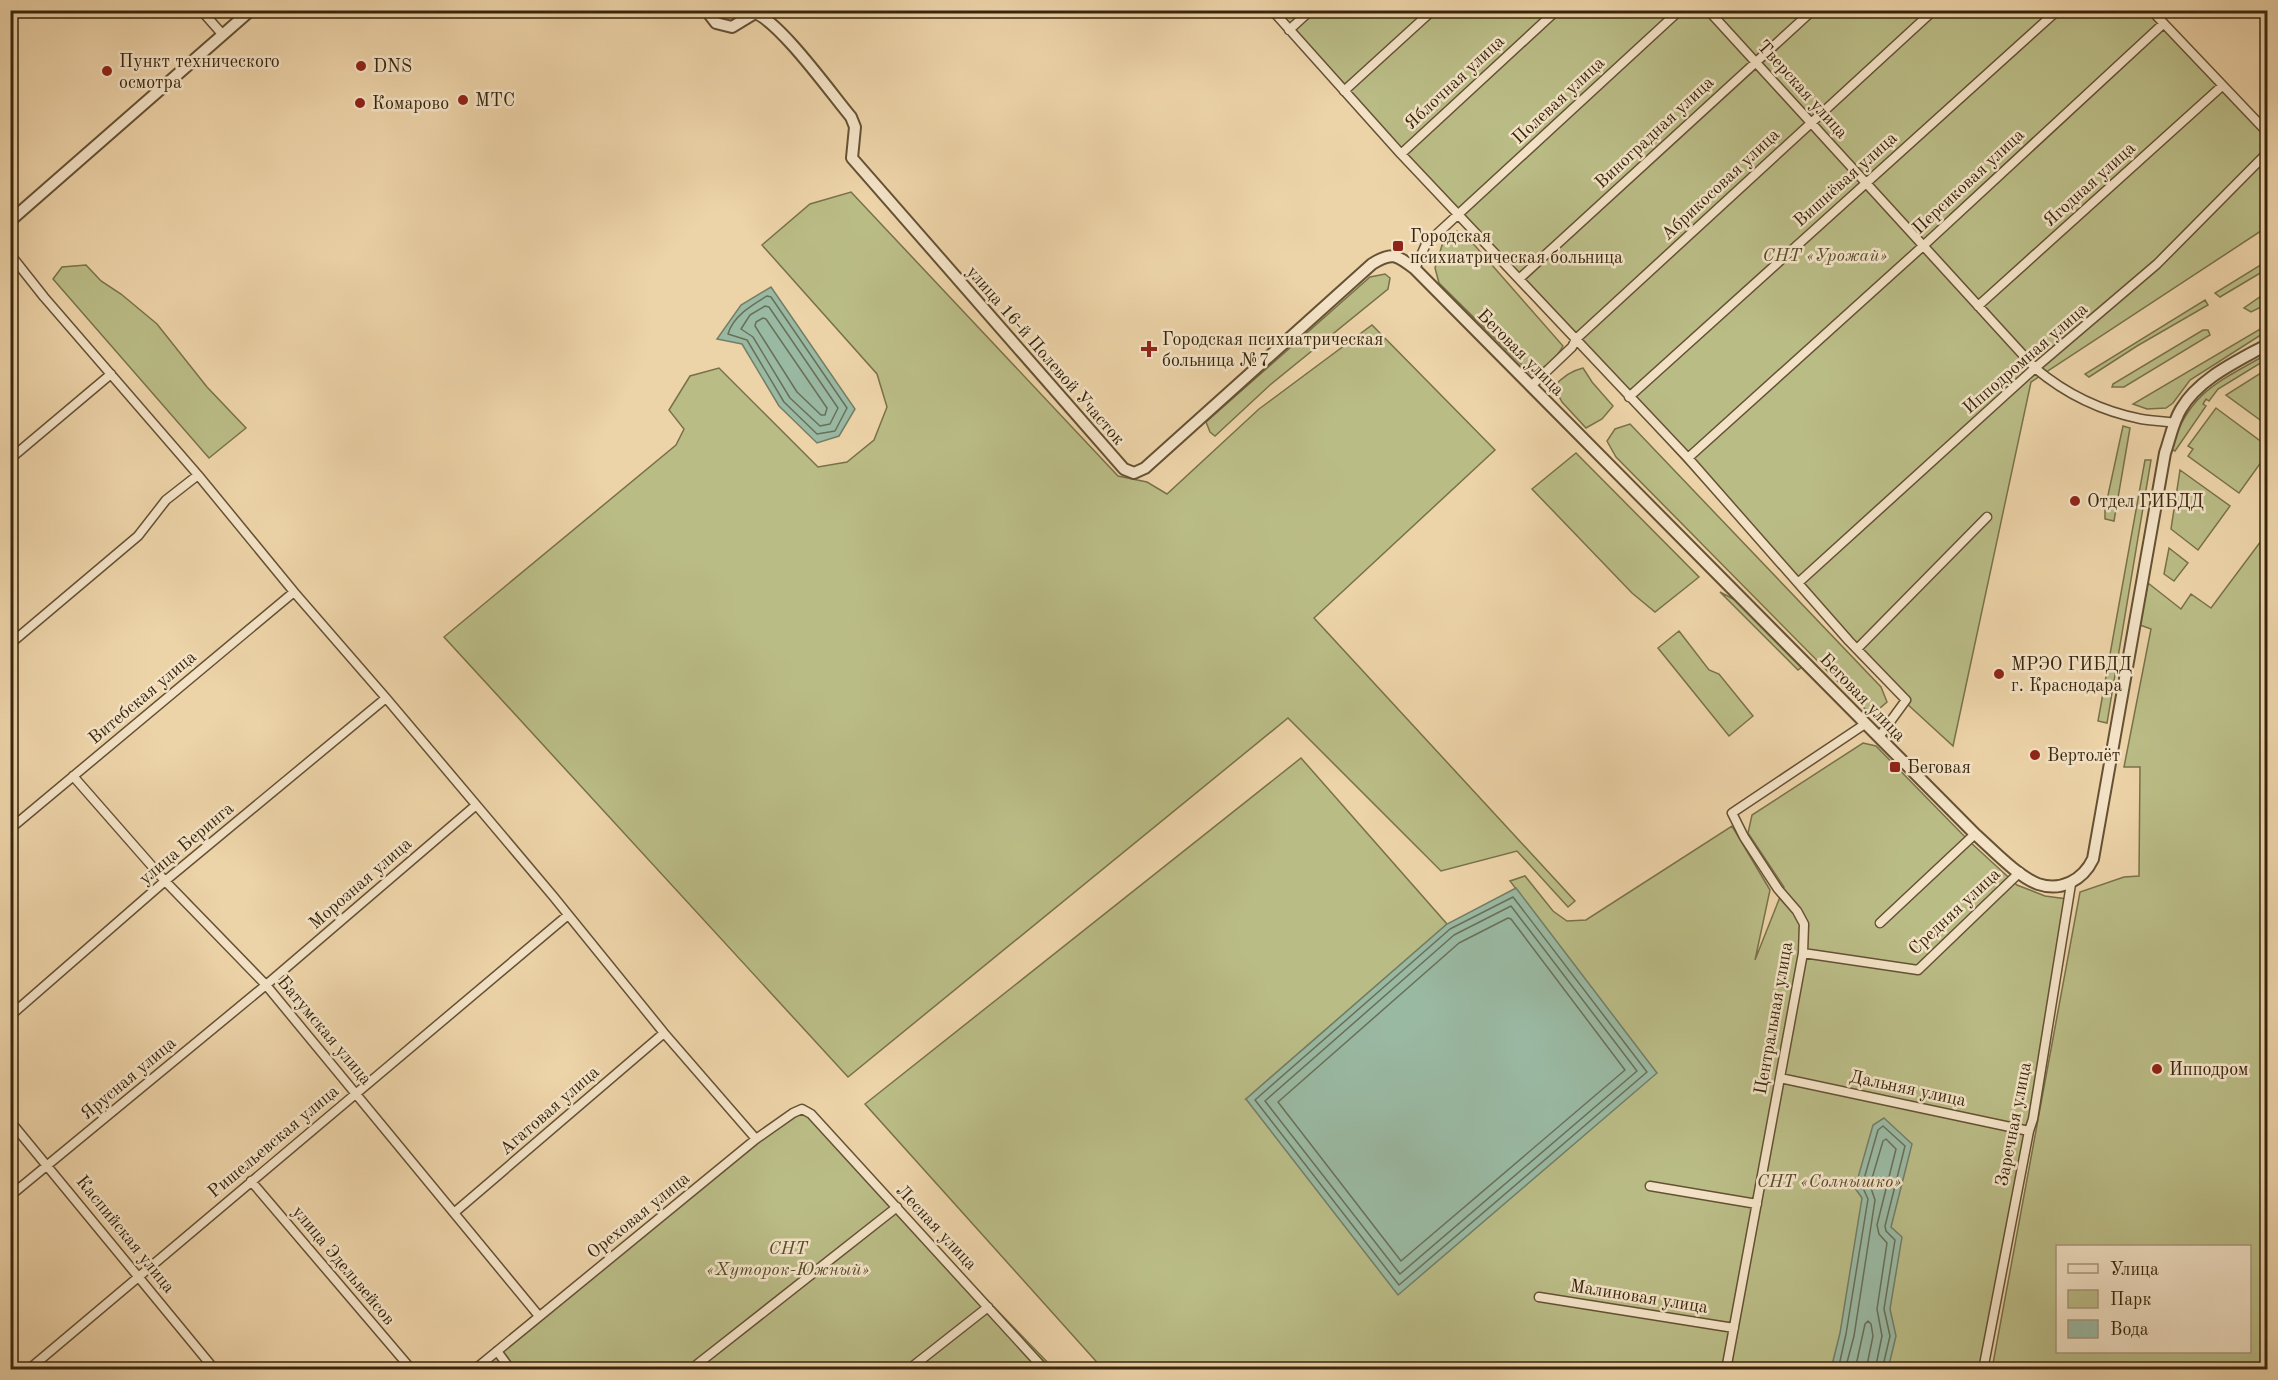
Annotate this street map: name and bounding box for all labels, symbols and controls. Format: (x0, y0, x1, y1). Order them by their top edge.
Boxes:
street label: Яблочная улица (1402, 32, 1508, 133)
street label: Тверская улица (1754, 37, 1851, 142)
place label: Пункт технического осмотра (119, 53, 280, 92)
street label: Полевая улица (1509, 54, 1608, 148)
place label: DNS (373, 58, 412, 76)
marker: DNS (354, 59, 368, 73)
marker: Пункт технического осмотра (100, 64, 114, 78)
street label: Виноградная улица (1592, 73, 1718, 192)
place label: МТС (475, 92, 515, 110)
marker: МТС (456, 93, 470, 107)
place label: Комарово (372, 95, 449, 113)
marker: Комарово (353, 96, 367, 110)
street label: Абрикосовая улица (1658, 125, 1783, 244)
street label: Персиковая улица (1909, 126, 2028, 238)
street label: Вишнёвая улица (1791, 129, 1901, 231)
street label: Ягодная улица (2040, 139, 2139, 231)
place label: Городская психиатрическая больница (1410, 228, 1623, 267)
marker: Городская психиатрическая больница (1391, 239, 1405, 253)
park label: СНТ «Урожай» (1763, 247, 1888, 265)
street label: улица 16-й Полевой Участок (963, 263, 1128, 449)
street label: Ипподромная улица (1960, 300, 2092, 418)
street label: Беговая улица (1473, 306, 1567, 400)
place label: Городская психиатрическая больница №7 (1162, 331, 1383, 370)
marker: Городская психиатрическая больница №7 (1140, 340, 1158, 358)
place label: Отдел ГИБДД (2087, 493, 2204, 511)
marker: Отдел ГИБДД (2068, 494, 2082, 508)
street label: Витебская улица (86, 648, 200, 748)
street label: Беговая улица (1816, 650, 1909, 745)
place label: МРЭО ГИБДД г. Краснодара (2011, 656, 2132, 695)
marker: МРЭО ГИБДД г. Краснодара (1992, 667, 2006, 681)
place label: Вертолёт (2047, 747, 2120, 765)
marker: Вертолёт (2028, 748, 2042, 762)
place label: Беговая (1907, 759, 1971, 777)
marker: Беговая (1888, 760, 1902, 774)
street label: улица Беринга (136, 799, 237, 888)
street label: Морозная улица (306, 834, 415, 933)
street label: Средняя улица (1905, 865, 2004, 959)
street label: Центральная улица (1752, 940, 1796, 1096)
street label: Батумская улица (274, 973, 375, 1089)
street label: Ярусная улица (78, 1034, 180, 1124)
street label: Заречная улица (1993, 1061, 2035, 1188)
place label: Ипподром (2169, 1061, 2248, 1079)
marker: Ипподром (2150, 1062, 2164, 1076)
street label: Агатовая улица (496, 1063, 603, 1159)
street label: Дальняя улица (1848, 1068, 1968, 1110)
street label: Ришельевская улица (205, 1082, 343, 1202)
street label: Ореховая улица (584, 1169, 693, 1262)
street label: Каспийская улица (73, 1173, 178, 1297)
park label: СНТ «Солнышко» (1757, 1173, 1901, 1191)
street label: Лесная улица (892, 1182, 980, 1274)
street label: улица Эдельвейсов (288, 1203, 398, 1329)
park label: СНТ «Хуторок-Южный» (707, 1240, 870, 1279)
legend (2056, 1245, 2251, 1353)
text: Улица (2110, 1261, 2159, 1279)
street label: Малиновая улица (1569, 1277, 1709, 1317)
text: Парк (2110, 1291, 2151, 1309)
text: Вода (2110, 1321, 2149, 1339)

